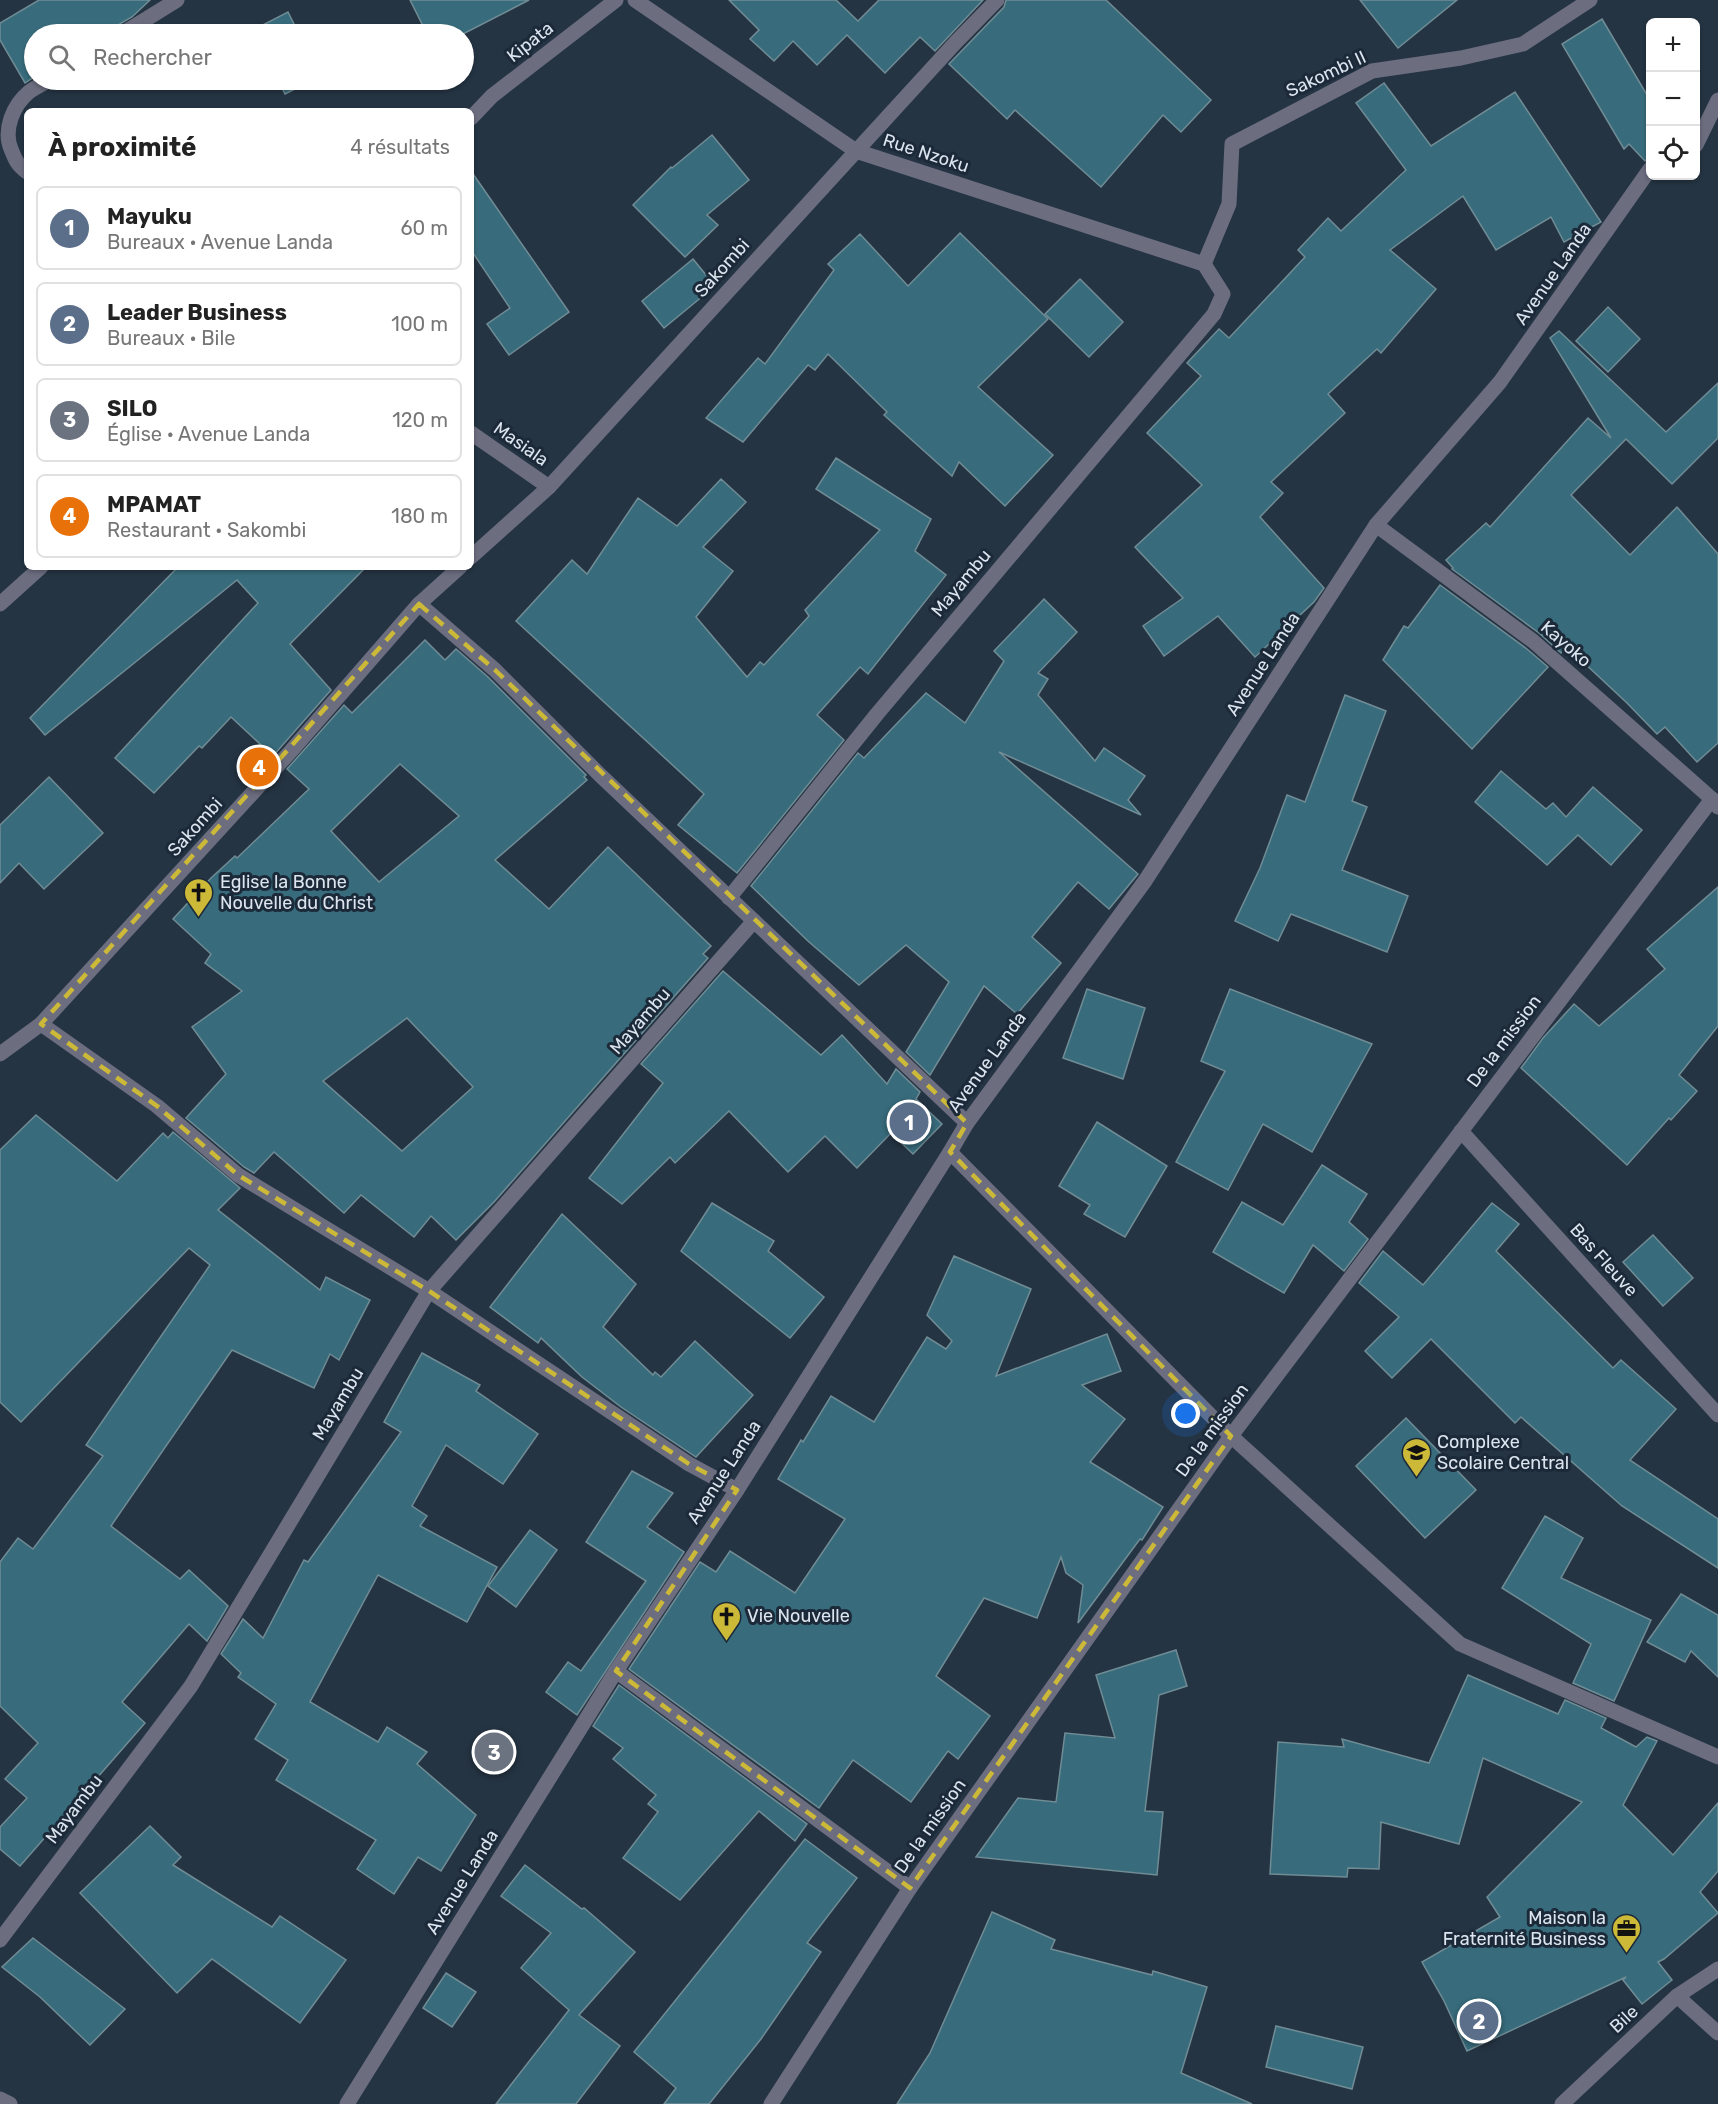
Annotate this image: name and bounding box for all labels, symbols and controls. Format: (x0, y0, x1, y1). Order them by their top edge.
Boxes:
street label: Kipata (502, 17, 558, 67)
map controls (1646, 18, 1700, 180)
button: + (1646, 18, 1700, 72)
search box (24, 24, 474, 90)
icon: search (45, 41, 78, 74)
text: Rechercher (93, 44, 212, 71)
street label: Sakombi II (1283, 46, 1369, 102)
button: − (1646, 72, 1700, 126)
button: locate (1646, 126, 1700, 180)
street label: Rue Nzoku (880, 129, 972, 177)
text: À proximité (48, 132, 197, 163)
text: 4 résultats (350, 135, 450, 159)
text: Mayuku (107, 203, 192, 230)
text: 1 (65, 216, 74, 240)
text: 60 m (401, 216, 448, 240)
street label: Avenue Landa (1510, 219, 1596, 329)
text: Bureaux · Avenue Landa (107, 230, 333, 254)
street label: Sakombi (690, 234, 754, 302)
text: Leader Business (107, 299, 287, 326)
text: 2 (63, 312, 76, 336)
text: 100 m (391, 312, 448, 336)
text: Bureaux · Bile (107, 326, 236, 350)
text: SILO (107, 395, 157, 422)
text: 3 (63, 408, 76, 432)
text: 120 m (392, 408, 448, 432)
street label: Masiala (489, 417, 553, 471)
text: Église · Avenue Landa (107, 422, 310, 446)
text: MPAMAT (107, 491, 201, 518)
text: 4 (63, 504, 76, 528)
text: 180 m (391, 504, 448, 528)
text: Restaurant · Sakombi (107, 518, 306, 542)
street label: Mayambu (927, 545, 995, 621)
street label: Avenue Landa (1221, 608, 1305, 720)
street label: Kayoko (1536, 616, 1596, 672)
pin: 4 (240, 744, 278, 789)
street label: Sakombi (163, 793, 227, 861)
place label: Eglise la Bonne Nouvelle du Christ (220, 871, 373, 914)
church icon: Eglise la Bonne Nouvelle du Christ (183, 876, 215, 918)
street label: Mayambu (605, 983, 675, 1059)
street label: De la mission (1462, 990, 1546, 1092)
street label: Avenue Landa (943, 1007, 1031, 1117)
pin: 1 (890, 1100, 928, 1144)
street label: Bas Fleuve (1565, 1219, 1643, 1301)
street label: Mayambu (308, 1364, 368, 1444)
street label: De la mission (1171, 1379, 1253, 1481)
your location (1171, 1399, 1200, 1428)
street label: Avenue Landa (682, 1416, 766, 1528)
place label: Complexe Scolaire Central (1437, 1431, 1569, 1474)
school or university icon: Complexe Scolaire Central (1400, 1436, 1432, 1478)
church icon: Vie Nouvelle (710, 1600, 742, 1642)
place label: Vie Nouvelle (747, 1605, 850, 1627)
pin: 3 (474, 1730, 514, 1774)
street label: Mayambu (41, 1770, 107, 1848)
street label: De la mission (889, 1775, 971, 1877)
street label: Avenue Landa (421, 1826, 503, 1938)
place label: Maison la Fraternité Business (1443, 1907, 1606, 1950)
office icon: Maison la Fraternité Business (1611, 1912, 1643, 1954)
pin: 2 (1460, 1998, 1498, 2044)
street label: Bile (1605, 2000, 1643, 2038)

